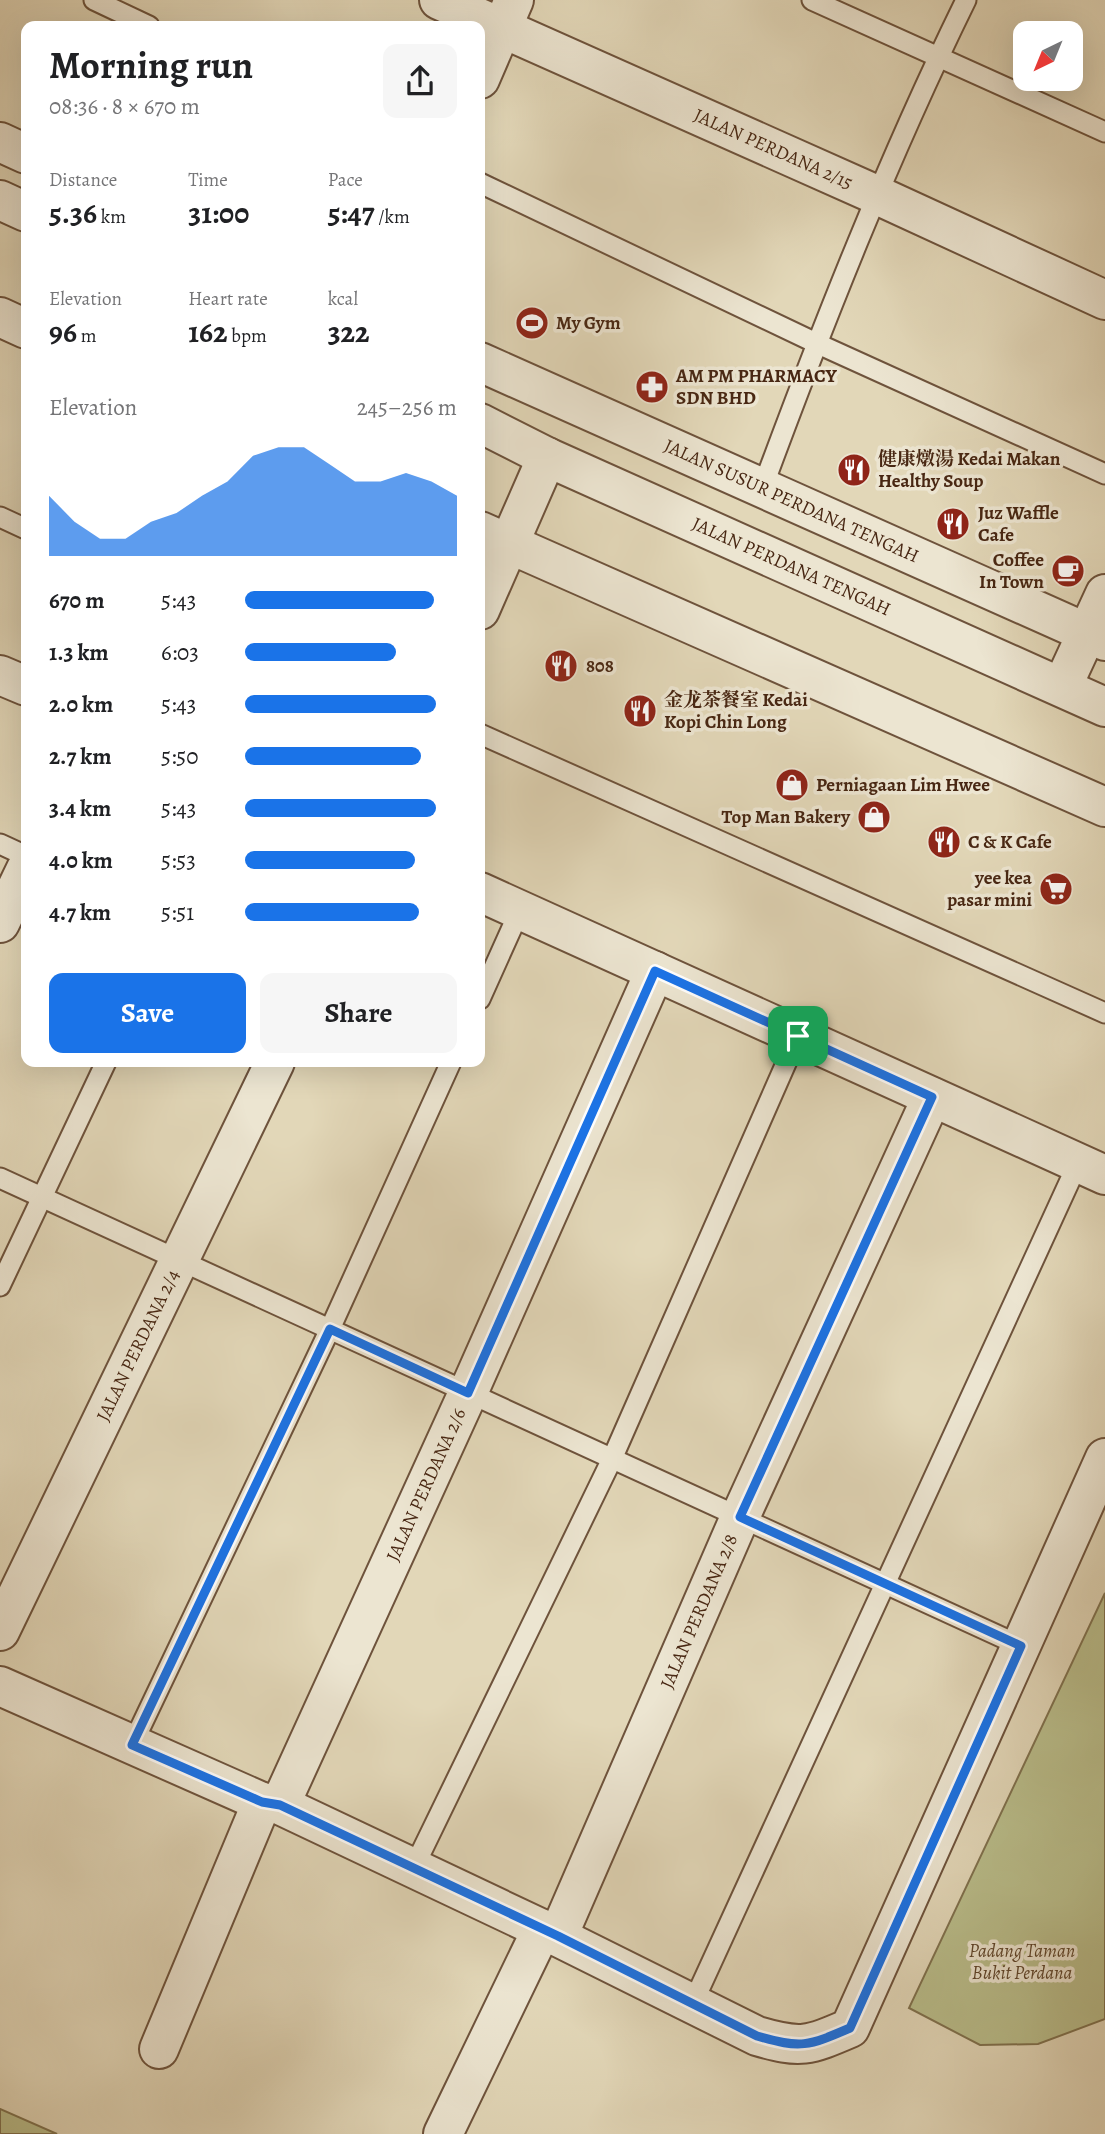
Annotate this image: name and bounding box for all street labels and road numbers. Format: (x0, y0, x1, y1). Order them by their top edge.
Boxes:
street label: JALAN PERDANA 2/15 (690, 102, 857, 196)
street label: JALAN SUSUR PERDANA TENGAH (660, 433, 923, 569)
street label: JALAN PERDANA TENGAH (688, 511, 895, 622)
street label: JALAN PERDANA 2/4 (90, 1265, 186, 1426)
street label: JALAN PERDANA 2/6 (380, 1404, 472, 1566)
street label: JALAN PERDANA 2/8 (654, 1530, 744, 1693)

